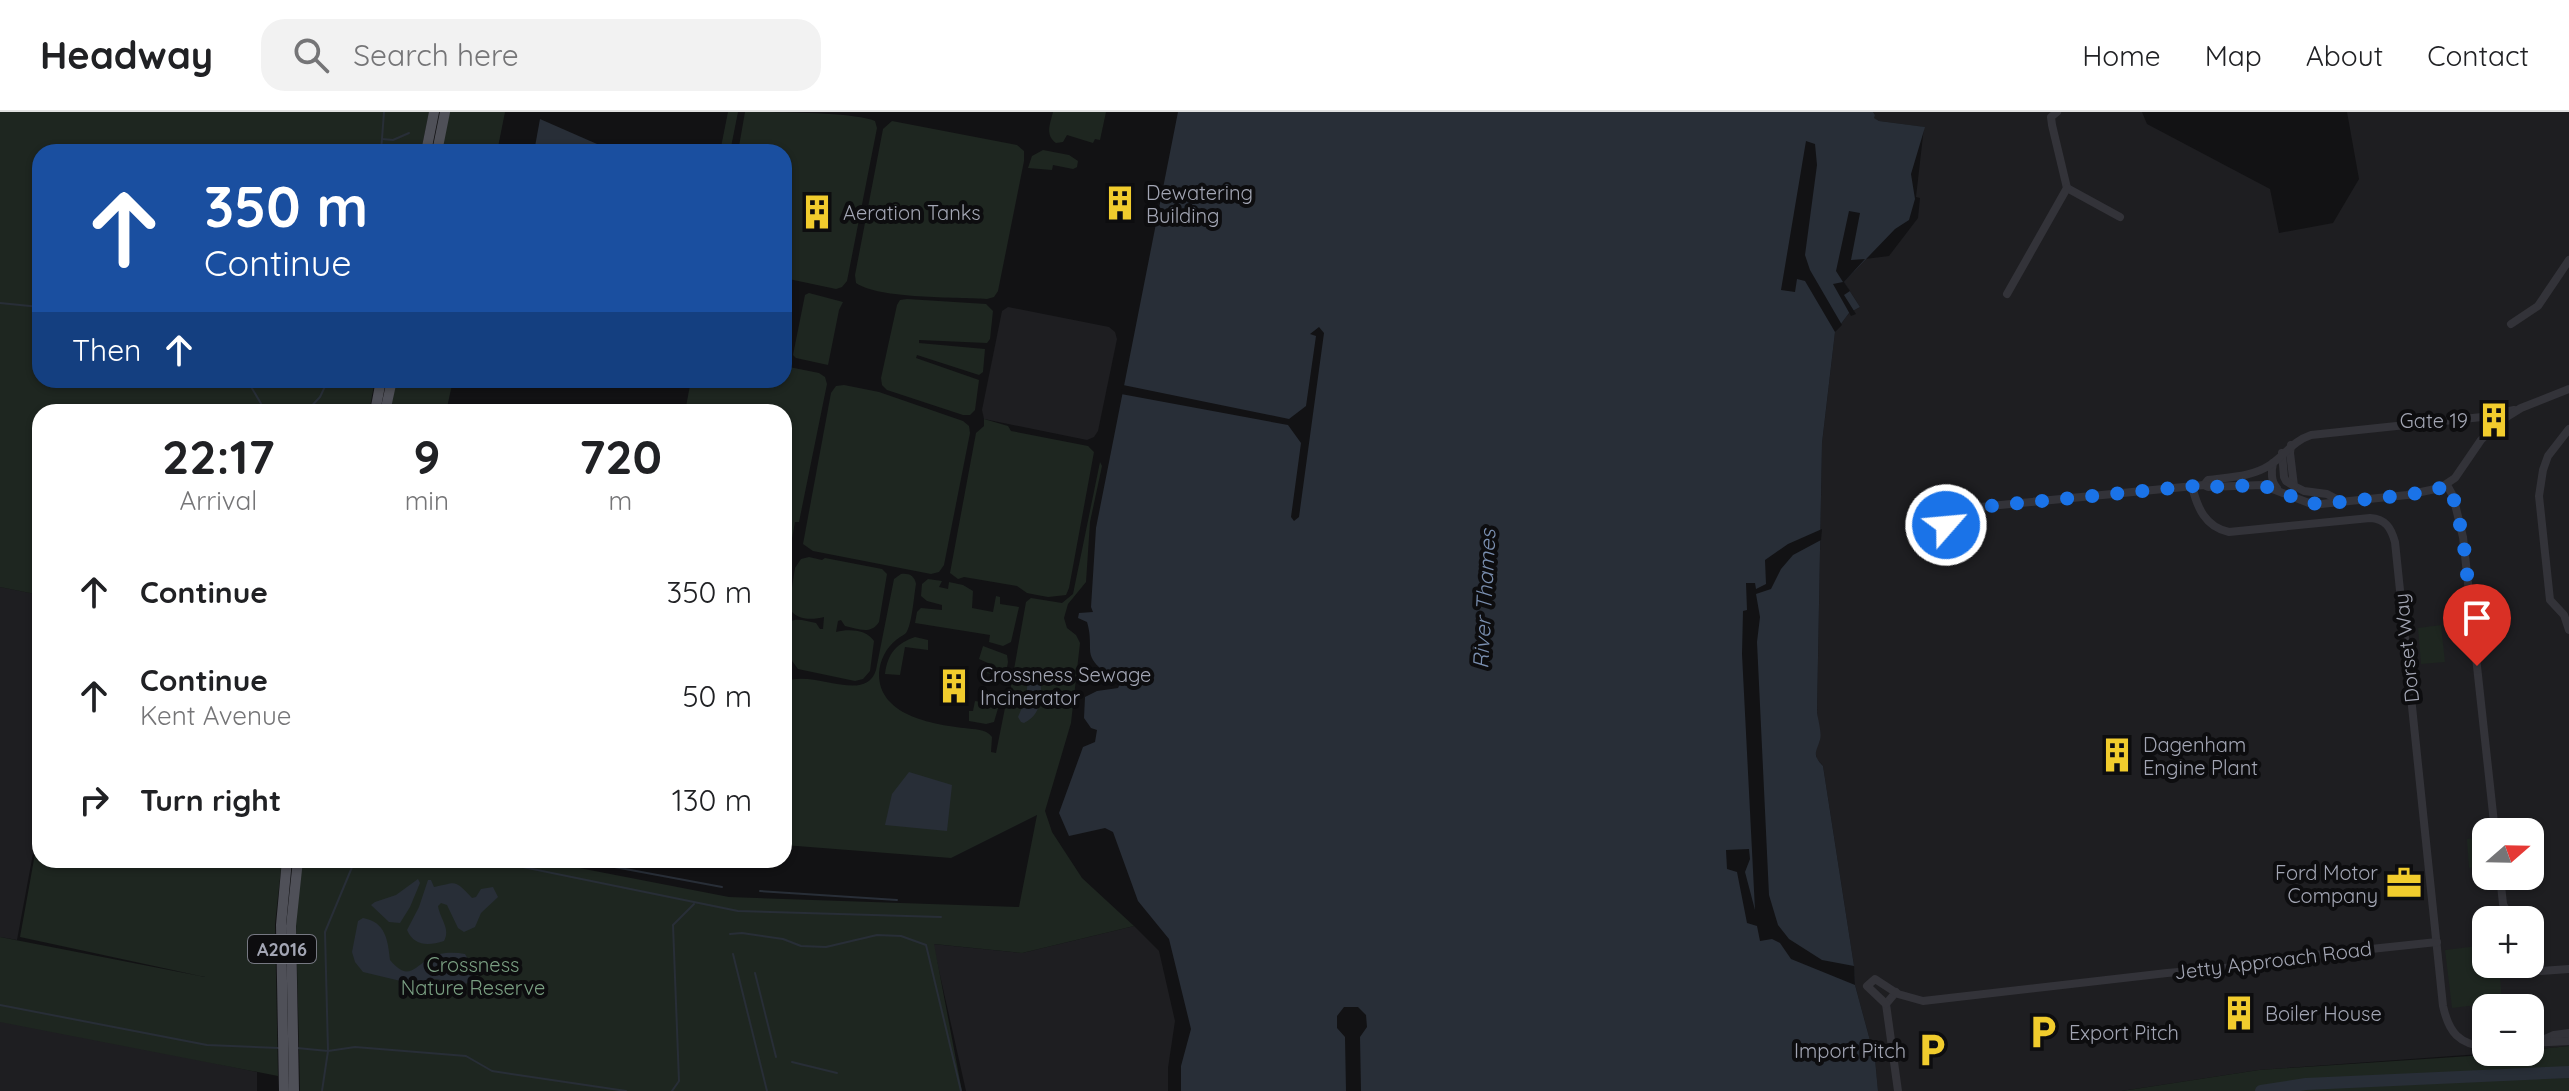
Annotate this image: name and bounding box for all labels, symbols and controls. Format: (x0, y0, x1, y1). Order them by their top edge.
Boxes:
search box (261, 19, 821, 91)
text: Headway (40, 31, 213, 79)
icon: search (289, 33, 333, 77)
text: Search here (353, 36, 519, 74)
text: Home (2082, 38, 2161, 73)
text: Map (2205, 38, 2262, 73)
text: About (2306, 38, 2383, 73)
text: Contact (2427, 38, 2529, 73)
text: 350 m (204, 171, 368, 241)
icon: ahead (72, 176, 176, 280)
place label: Dewatering Building (1146, 180, 1253, 228)
building icon: Dewatering Building (1101, 184, 1139, 222)
building icon: Aeration Tanks (798, 193, 836, 231)
place label: Aeration Tanks (843, 200, 981, 225)
text: Continue (204, 240, 352, 285)
icon: ahead (157, 328, 201, 372)
text: Then (72, 331, 141, 369)
building icon: Gate 19 (2475, 401, 2513, 439)
place label: Gate 19 (2400, 408, 2468, 433)
text: 22:17 (162, 426, 275, 486)
text: 9 (413, 426, 440, 486)
text: 720 (579, 426, 662, 486)
position arrow (1904, 483, 1988, 567)
text: Arrival (179, 484, 257, 517)
text: min (405, 484, 449, 517)
text: m (609, 484, 632, 517)
water label: River Thames (1466, 527, 1502, 670)
icon: ahead (72, 570, 116, 614)
text: Continue (140, 573, 268, 611)
text: 350 m (667, 573, 752, 611)
pin (2443, 584, 2511, 666)
street label: Dorset Way (2388, 592, 2424, 704)
icon: arrive (2455, 596, 2499, 640)
text: Continue (140, 661, 268, 699)
place label: Crossness Sewage Incinerator (980, 662, 1151, 710)
building icon: Crossness Sewage Incinerator (935, 667, 973, 705)
icon: ahead (72, 674, 116, 718)
text: 50 m (682, 677, 752, 715)
text: Kent Avenue (140, 699, 292, 732)
place label: Dagenham Engine Plant (2143, 732, 2258, 780)
building icon: Dagenham Engine Plant (2098, 736, 2136, 774)
icon: right (72, 778, 116, 822)
text: Turn right (140, 781, 281, 819)
text: 130 m (672, 781, 752, 819)
north arrow (2472, 818, 2544, 890)
map controls (2472, 818, 2544, 1066)
place label: Ford Motor Company (2275, 860, 2378, 908)
office icon: Ford Motor Company (2385, 864, 2423, 902)
button: + (2472, 906, 2544, 978)
road number: A2016 (248, 935, 316, 963)
street label: Jetty Approach Road (2173, 935, 2373, 985)
park label: Crossness Nature Reserve (401, 952, 545, 1000)
building icon: Boiler House (2220, 994, 2258, 1032)
button: − (2472, 994, 2544, 1066)
place label: Boiler House (2265, 1001, 2382, 1026)
parking icon: Export Pitch (2024, 1013, 2062, 1051)
place label: Export Pitch (2069, 1020, 2179, 1045)
parking icon: Import Pitch (1913, 1031, 1951, 1069)
place label: Import Pitch (1794, 1038, 1906, 1063)

